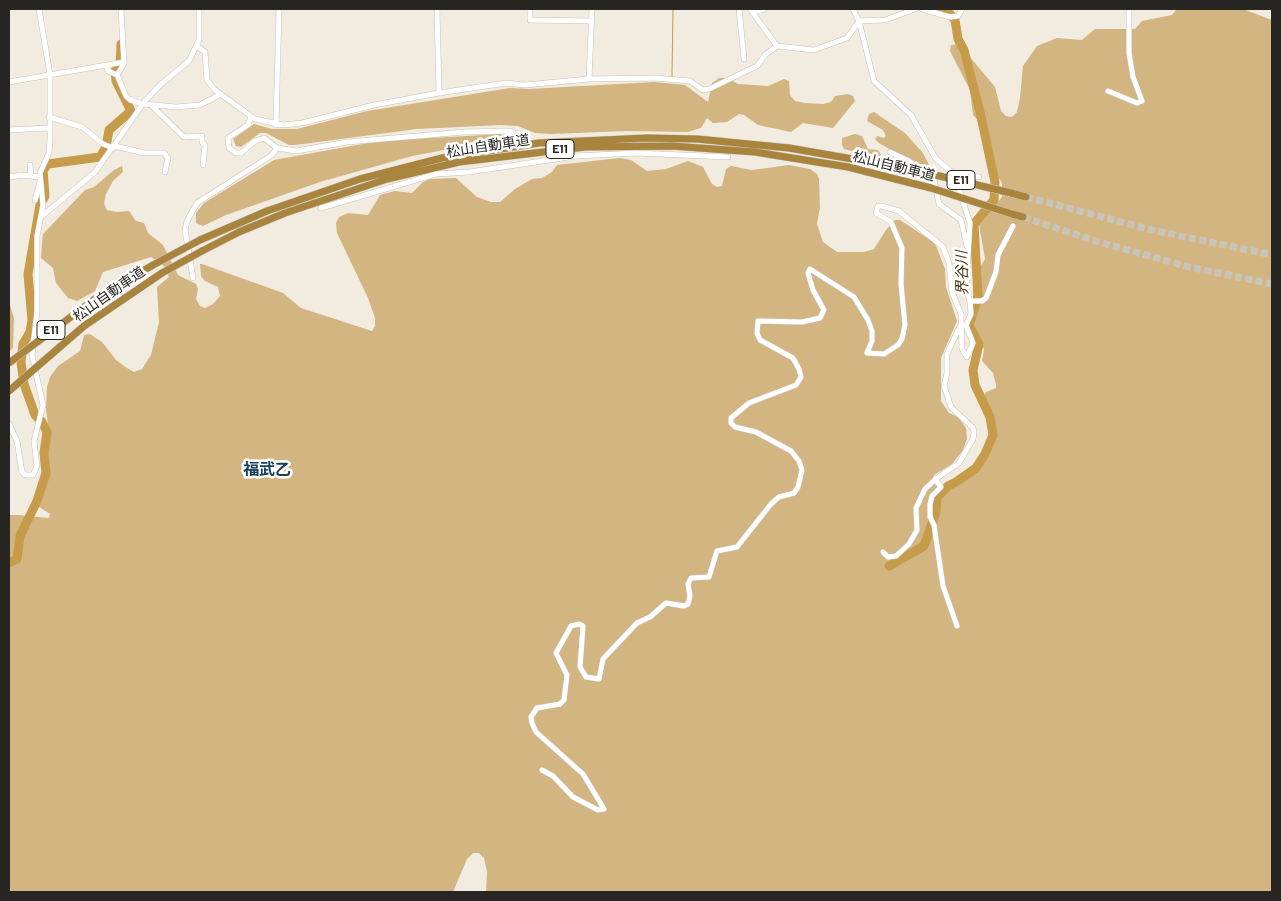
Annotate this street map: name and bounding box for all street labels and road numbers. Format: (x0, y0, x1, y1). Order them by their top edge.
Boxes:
street label: 松山自動車道 (445, 131, 531, 161)
road number: E11 (546, 140, 574, 158)
street label: 松山自動車道 (851, 148, 937, 184)
road number: E11 (947, 170, 975, 190)
street label: 松山自動車道 (70, 263, 148, 325)
road number: E11 (37, 320, 65, 340)

